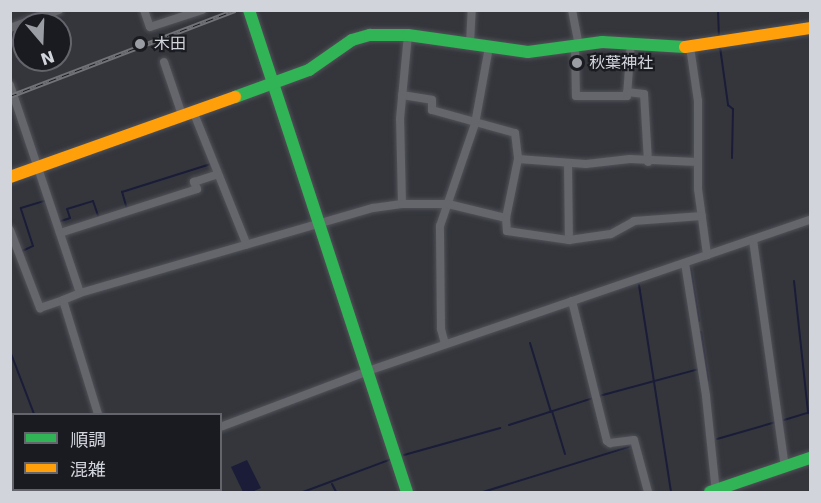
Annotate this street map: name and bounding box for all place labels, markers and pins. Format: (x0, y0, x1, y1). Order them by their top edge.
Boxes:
place label: 木田 (154, 34, 186, 54)
marker: 木田 (131, 35, 149, 53)
place label: 秋葉神社 (589, 53, 653, 73)
marker: 秋葉神社 (570, 56, 584, 70)

